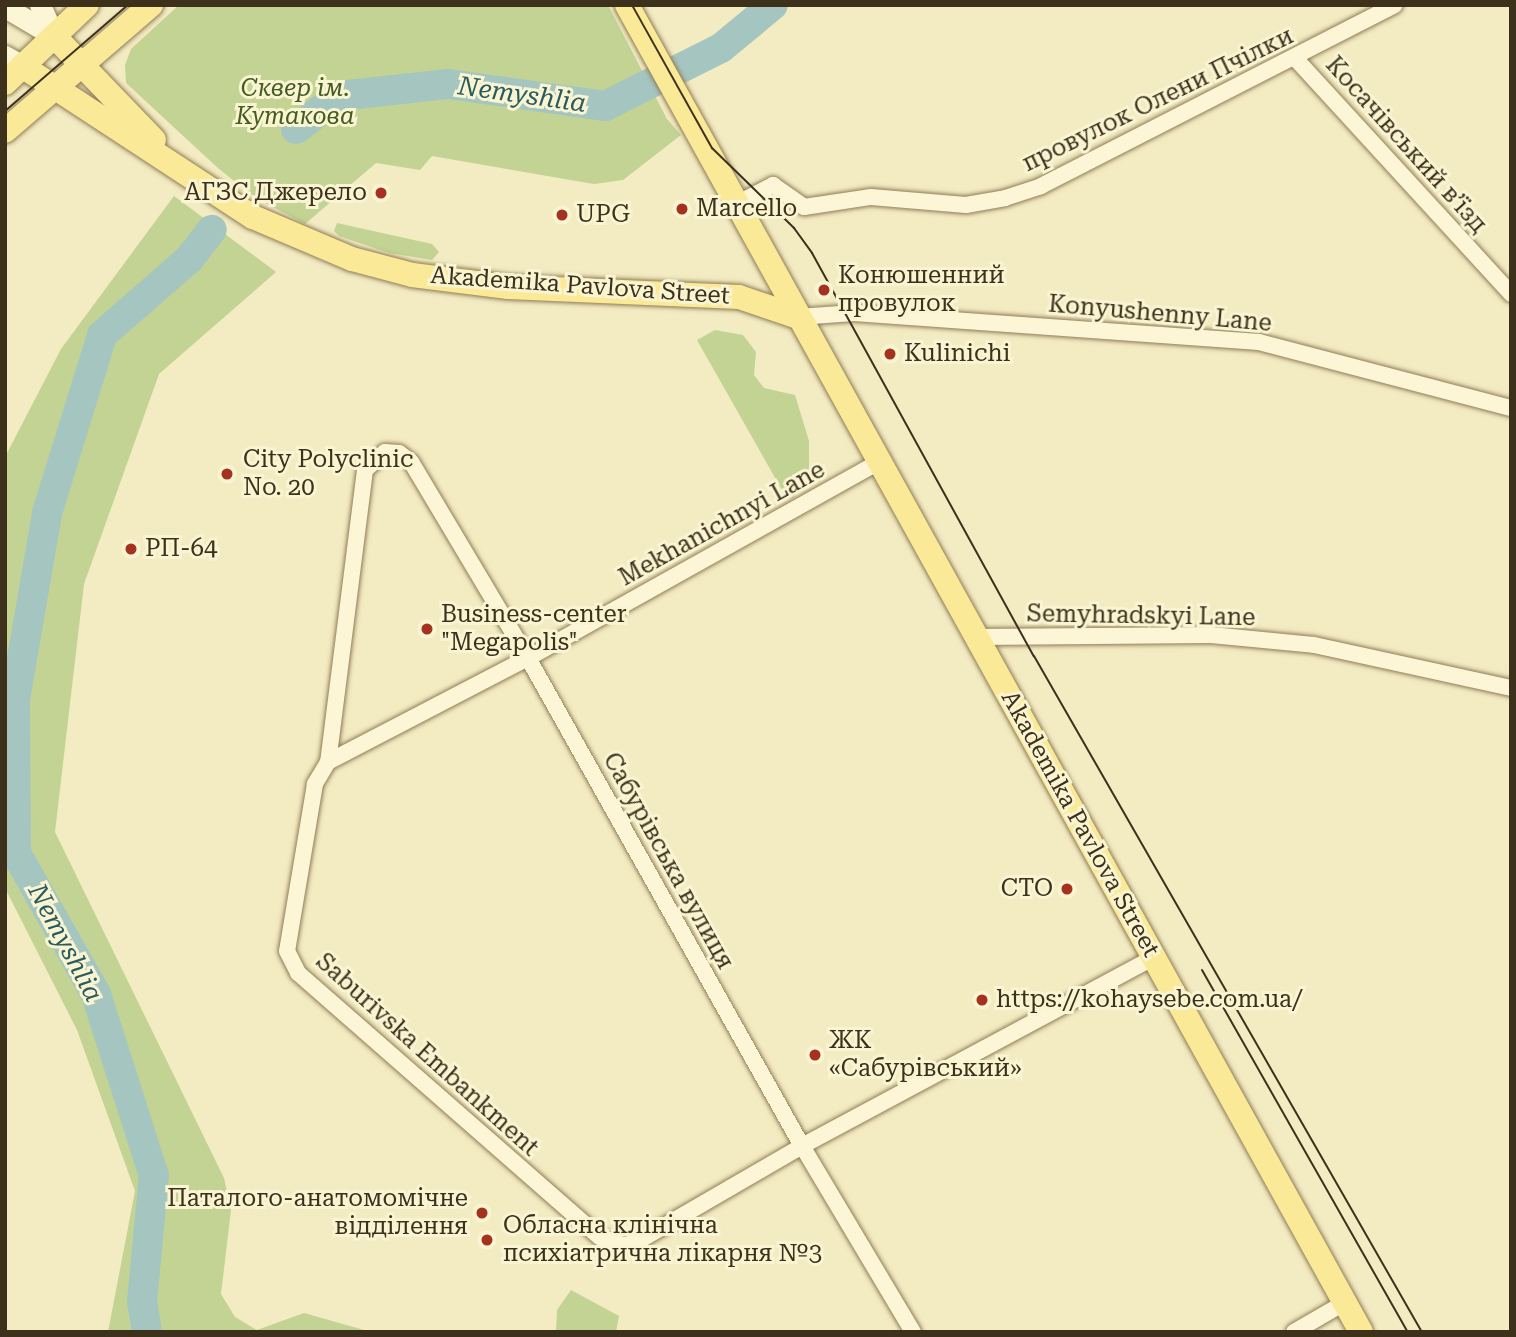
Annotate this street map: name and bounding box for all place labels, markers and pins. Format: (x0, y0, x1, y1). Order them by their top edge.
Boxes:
place label: АГЗС Джерело (184, 179, 367, 207)
marker: АГЗС Джерело (373, 185, 389, 201)
place label: Marcello (696, 195, 797, 223)
place label: UPG (576, 201, 630, 229)
marker: Marcello (674, 201, 690, 217)
marker: UPG (554, 207, 570, 223)
place label: Конюшенний провулок (838, 262, 1005, 318)
marker: Конюшенний провулок (816, 282, 832, 298)
place label: Kulinichi (904, 340, 1011, 368)
marker: Kulinichi (882, 346, 898, 362)
place label: City Polyclinic No. 20 (243, 446, 413, 502)
marker: City Polyclinic No. 20 (217, 464, 237, 484)
place label: РП-64 (145, 535, 217, 563)
marker: РП-64 (123, 541, 139, 557)
place label: Business-center "Megapolis" (441, 601, 627, 657)
marker: Business-center "Megapolis" (419, 621, 435, 637)
place label: СТО (1001, 875, 1053, 903)
marker: СТО (1059, 881, 1075, 897)
place label: https://kohaysebe.com.ua/ (996, 986, 1302, 1014)
marker: https://kohaysebe.com.ua/ (974, 992, 990, 1008)
place label: ЖК «Сабурівський» (829, 1027, 1022, 1083)
marker: ЖК «Сабурівський» (807, 1047, 823, 1063)
place label: Паталого-анатомомічне відділення (167, 1185, 468, 1241)
marker: Паталого-анатомомічне відділення (474, 1205, 490, 1221)
place label: Обласна клінічна психіатрична лікарня №3 (503, 1212, 822, 1268)
marker: Обласна клінічна психіатрична лікарня №3 (477, 1230, 497, 1250)

